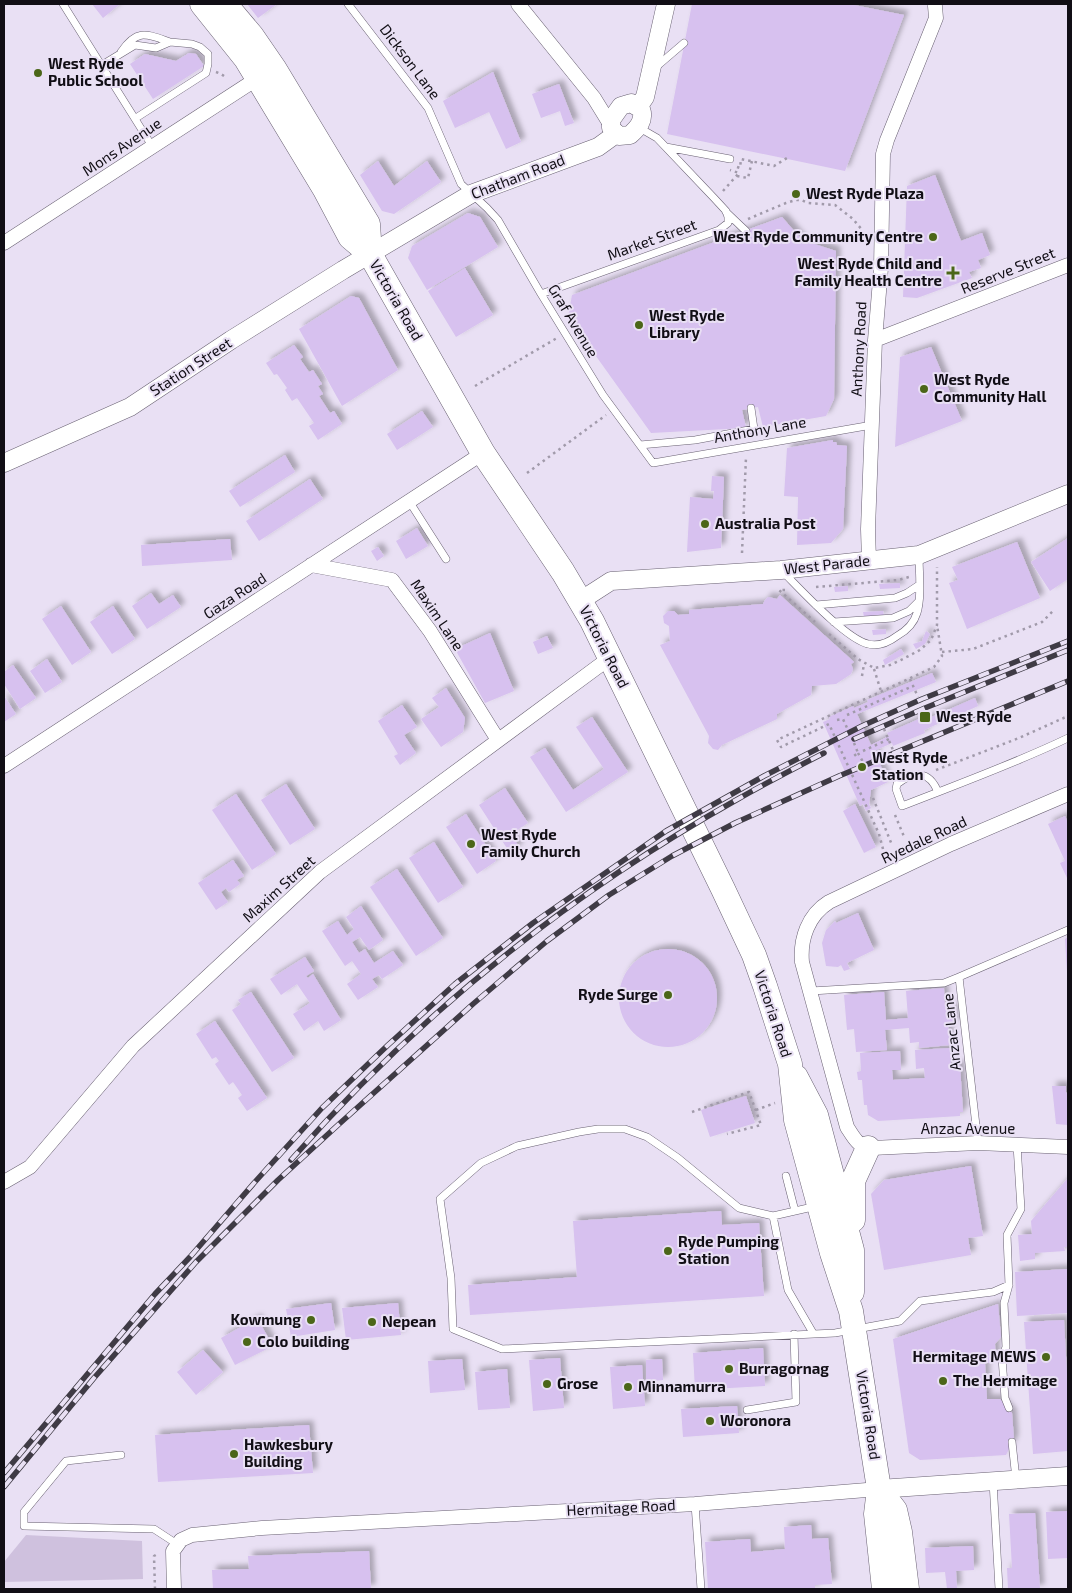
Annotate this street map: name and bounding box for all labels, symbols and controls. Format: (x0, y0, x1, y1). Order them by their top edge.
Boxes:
street label: Dickson Lane (377, 20, 445, 103)
place label: West Ryde Public School (48, 54, 143, 89)
marker: West Ryde Public School (32, 67, 44, 79)
street label: Mons Avenue (79, 113, 164, 179)
street label: Chatham Road (468, 150, 567, 202)
place label: West Ryde Plaza (806, 184, 924, 203)
marker: West Ryde Plaza (790, 188, 802, 200)
street label: Market Street (605, 214, 699, 264)
place label: West Ryde Community Centre (713, 227, 923, 246)
marker: West Ryde Community Centre (927, 231, 939, 243)
street label: Reserve Street (958, 243, 1058, 297)
place label: West Ryde Child and Family Health Centre (794, 254, 942, 290)
street label: Victoria Road (366, 256, 427, 343)
marker: West Ryde Child and Family Health Centre (946, 266, 960, 280)
street label: Graf Avenue (545, 281, 603, 360)
street label: Anthony Road (847, 301, 869, 397)
place label: West Ryde Library (649, 306, 725, 342)
marker: West Ryde Library (633, 319, 645, 331)
street label: Station Street (146, 333, 235, 399)
place label: West Ryde Community Hall (934, 370, 1047, 406)
marker: West Ryde Community Hall (918, 383, 930, 395)
street label: Anthony Lane (712, 412, 807, 446)
place label: Australia Post (715, 514, 816, 532)
marker: Australia Post (699, 518, 711, 530)
street label: West Parade (783, 551, 871, 577)
street label: Gaza Road (200, 568, 269, 622)
street label: Maxim Lane (407, 575, 468, 654)
street label: Victoria Road (576, 602, 633, 691)
place label: West Ryde (936, 707, 1012, 726)
marker: West Ryde (918, 710, 932, 724)
place label: West Ryde Station (872, 748, 948, 783)
marker: West Ryde Station (856, 761, 868, 773)
street label: Ryedale Road (878, 811, 969, 867)
place label: West Ryde Family Church (481, 825, 581, 861)
marker: West Ryde Family Church (465, 838, 477, 850)
street label: Maxim Street (238, 851, 318, 925)
street label: Victoria Road (751, 968, 796, 1059)
place label: Ryde Surge (578, 985, 658, 1004)
marker: Ryde Surge (662, 989, 674, 1001)
street label: Anzac Lane (938, 993, 964, 1071)
street label: Anzac Avenue (921, 1119, 1015, 1137)
place label: Ryde Pumping Station (678, 1232, 779, 1267)
marker: Ryde Pumping Station (662, 1245, 674, 1257)
place label: Kowmung (230, 1310, 301, 1328)
place label: Nepean (382, 1312, 436, 1330)
marker: Kowmung (305, 1314, 317, 1326)
marker: Nepean (366, 1316, 378, 1328)
place label: Colo building (257, 1332, 350, 1350)
marker: Colo building (241, 1336, 253, 1348)
place label: Hermitage MEWS (913, 1347, 1036, 1365)
marker: Hermitage MEWS (1040, 1351, 1052, 1363)
place label: Burragornag (739, 1359, 829, 1377)
marker: Burragornag (723, 1363, 735, 1375)
street label: Victoria Road (853, 1369, 885, 1461)
place label: The Hermitage (953, 1371, 1057, 1389)
place label: Grose (557, 1374, 598, 1392)
marker: The Hermitage (937, 1375, 949, 1387)
place label: Minnamurra (638, 1377, 726, 1395)
marker: Grose (541, 1378, 553, 1390)
marker: Minnamurra (622, 1381, 634, 1393)
place label: Woronora (720, 1411, 791, 1429)
marker: Woronora (704, 1415, 716, 1427)
place label: Hawkesbury Building (244, 1435, 333, 1470)
marker: Hawkesbury Building (228, 1448, 240, 1460)
street label: Hermitage Road (566, 1495, 676, 1519)

